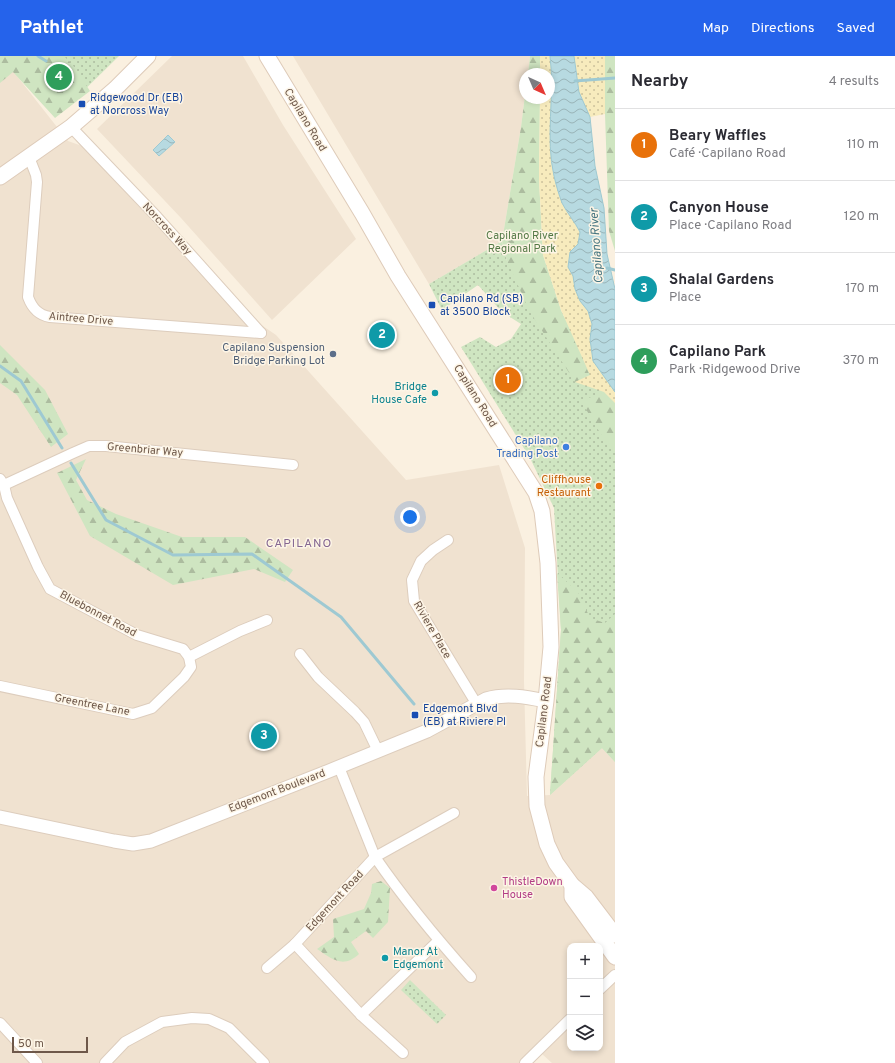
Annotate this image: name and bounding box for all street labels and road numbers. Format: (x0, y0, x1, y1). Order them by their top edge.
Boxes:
street label: Capilano Road (281, 86, 329, 154)
street label: Norcross Way (139, 200, 195, 258)
street label: Aintree Drive (48, 309, 114, 329)
street label: Capilano Road (450, 362, 500, 430)
street label: Greenbriar Way (106, 440, 184, 460)
street label: Bluebonnet Road (57, 588, 139, 640)
street label: Riviere Place (410, 599, 454, 661)
street label: Capilano Road (533, 676, 555, 748)
street label: Greentree Lane (53, 691, 131, 719)
street label: Edgemont Boulevard (227, 766, 327, 816)
street label: Edgemont Road (303, 868, 367, 934)

